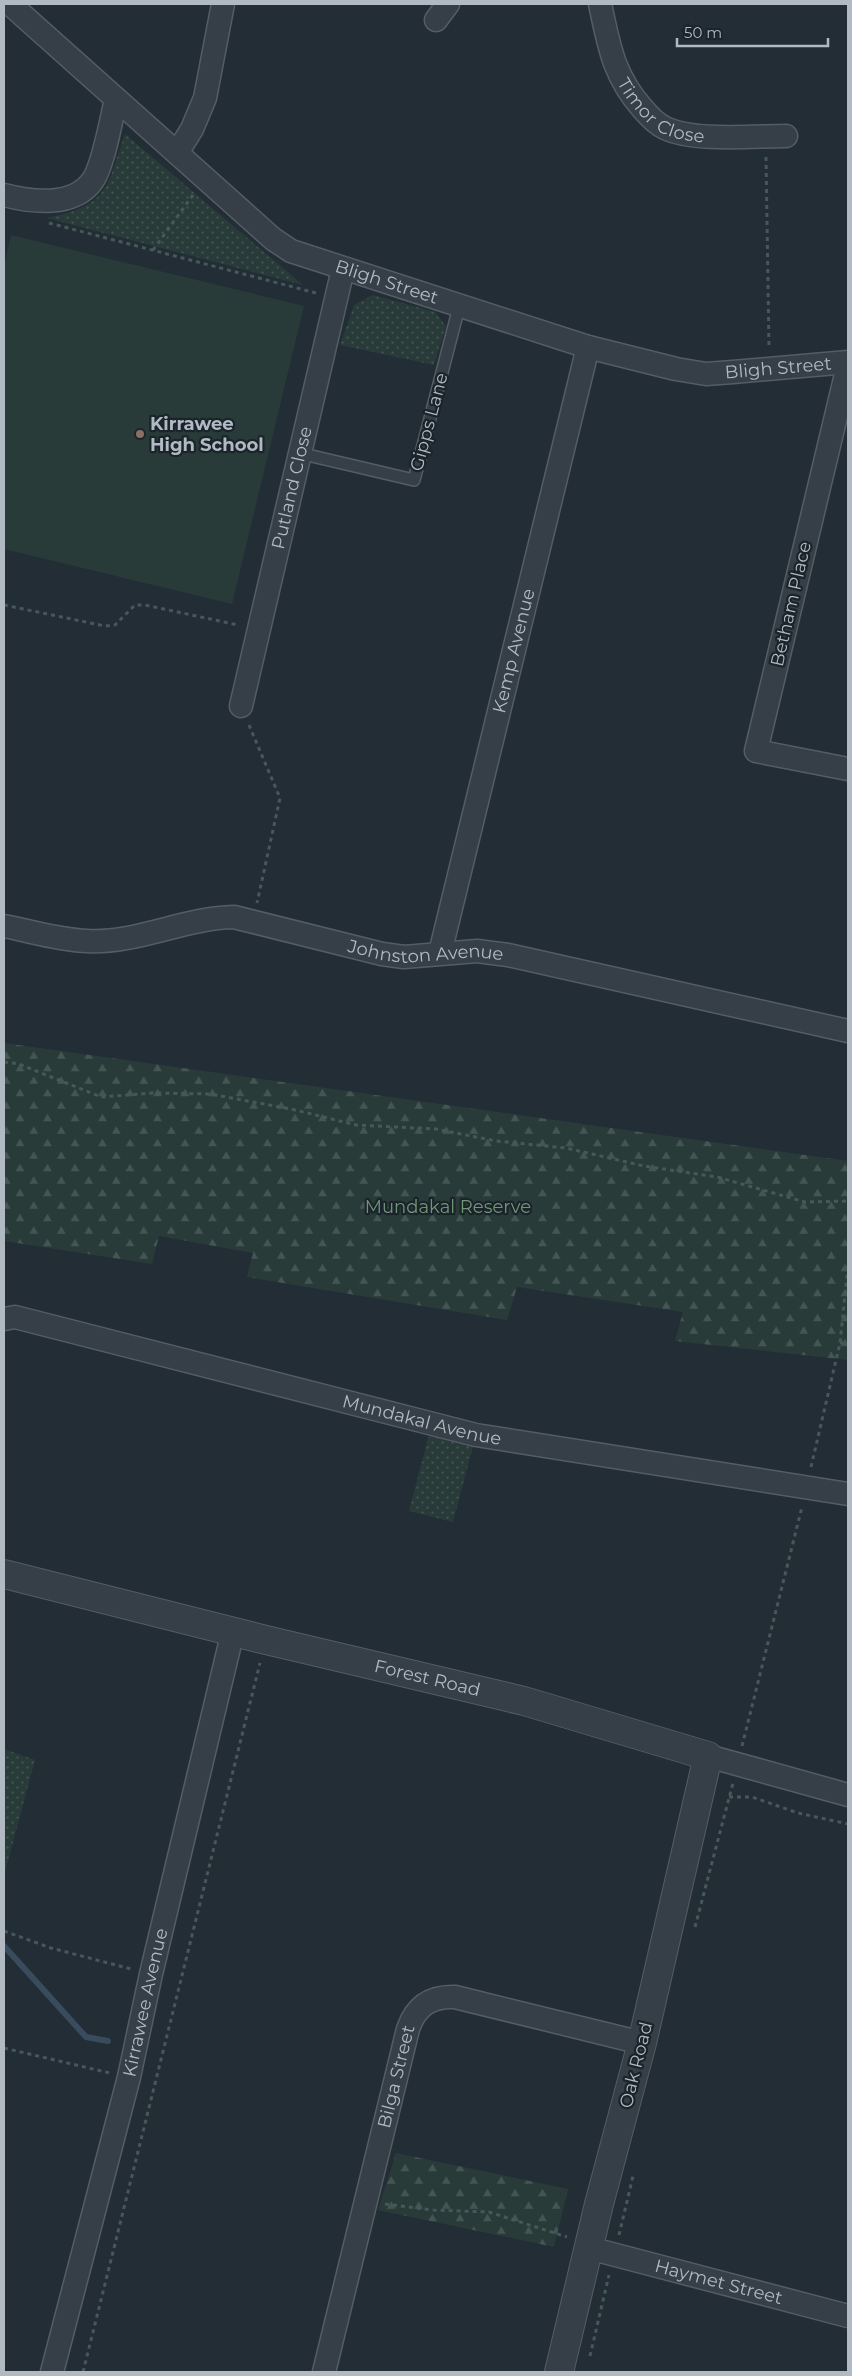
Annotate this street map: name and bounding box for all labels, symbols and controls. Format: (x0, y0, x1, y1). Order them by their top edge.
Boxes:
scale bar (677, 15, 828, 47)
text: 50 m (684, 23, 722, 42)
street label: Timor Close (613, 74, 706, 148)
street label: Bligh Street (333, 255, 441, 309)
street label: Bligh Street (724, 352, 832, 384)
street label: Gipps Lane (405, 370, 453, 474)
place label: Kirrawee High School (150, 413, 264, 456)
street label: Putland Close (267, 424, 317, 551)
marker: Kirrawee High School (134, 428, 146, 440)
street label: Betham Place (766, 539, 816, 669)
street label: Kemp Avenue (488, 586, 540, 715)
street label: Johnston Avenue (345, 935, 505, 968)
park label: Mundakal Reserve (365, 1196, 531, 1218)
street label: Mundakal Avenue (340, 1390, 503, 1450)
street label: Forest Road (372, 1655, 483, 1701)
street label: Kirrawee Avenue (118, 1926, 173, 2079)
street label: Oak Road (615, 2020, 657, 2110)
street label: Bilga Street (373, 2023, 420, 2131)
street label: Haymet Street (652, 2255, 785, 2309)

